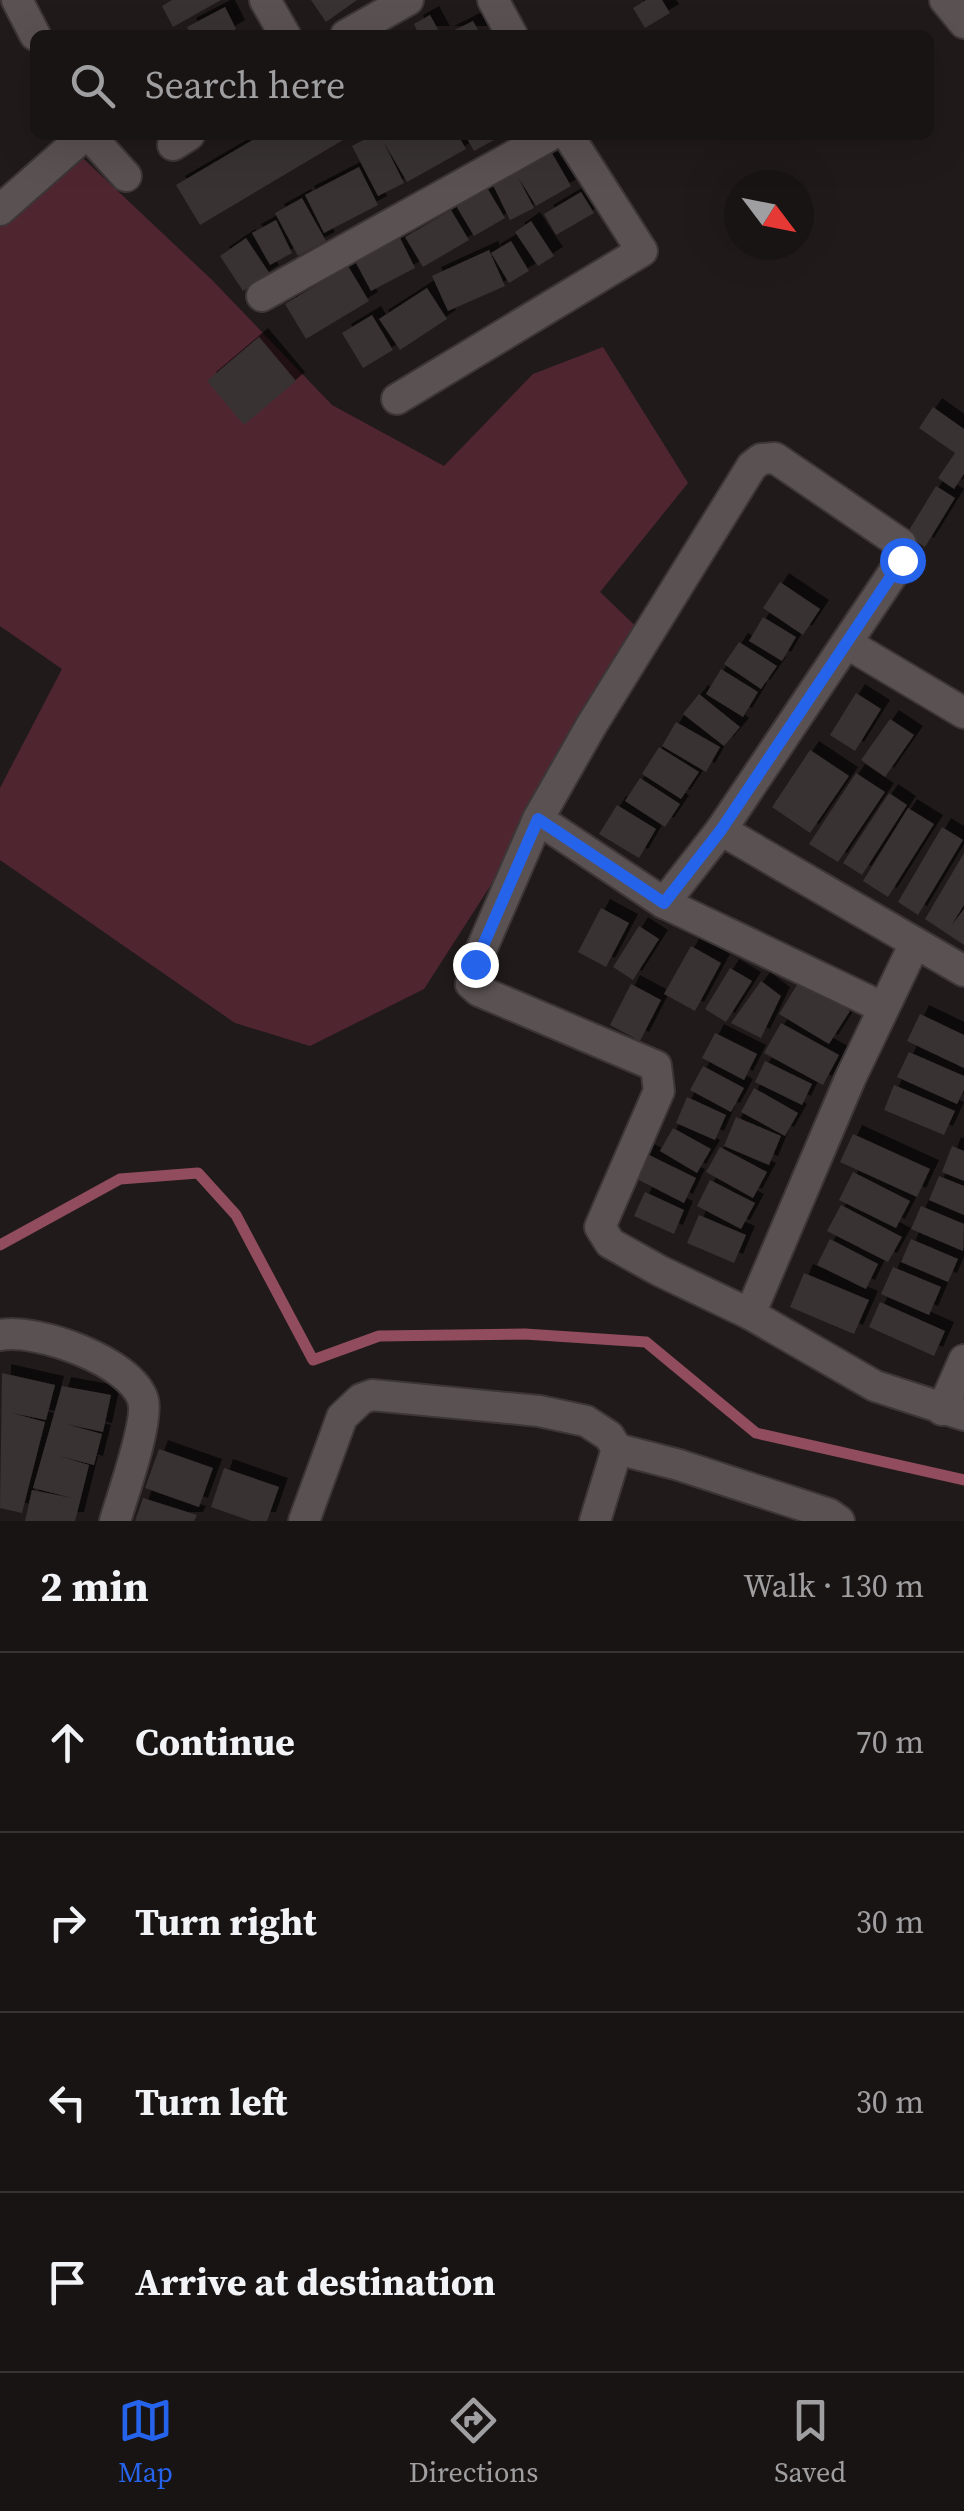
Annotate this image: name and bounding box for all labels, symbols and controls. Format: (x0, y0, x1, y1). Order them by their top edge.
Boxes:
search box (30, 30, 934, 140)
icon: search (65, 58, 120, 113)
text: Search here (145, 59, 345, 111)
north arrow (724, 170, 814, 260)
route start (880, 538, 926, 584)
route end (453, 942, 499, 988)
text: 2 min (40, 1557, 149, 1615)
text: Walk · 130 m (743, 1564, 924, 1608)
icon: ahead (40, 1715, 95, 1770)
text: Continue (135, 1716, 295, 1768)
text: 70 m (856, 1720, 924, 1764)
icon: right (40, 1895, 95, 1950)
text: Turn right (135, 1896, 317, 1948)
text: 30 m (856, 1900, 924, 1944)
icon: left (40, 2075, 95, 2130)
text: Turn left (135, 2076, 287, 2128)
text: 30 m (856, 2080, 924, 2124)
icon: arrive (40, 2255, 95, 2310)
text: Arrive at destination (135, 2256, 496, 2308)
tab: Map (118, 2393, 173, 2491)
tab: Directions (409, 2393, 538, 2491)
tab: Saved (774, 2393, 846, 2491)

